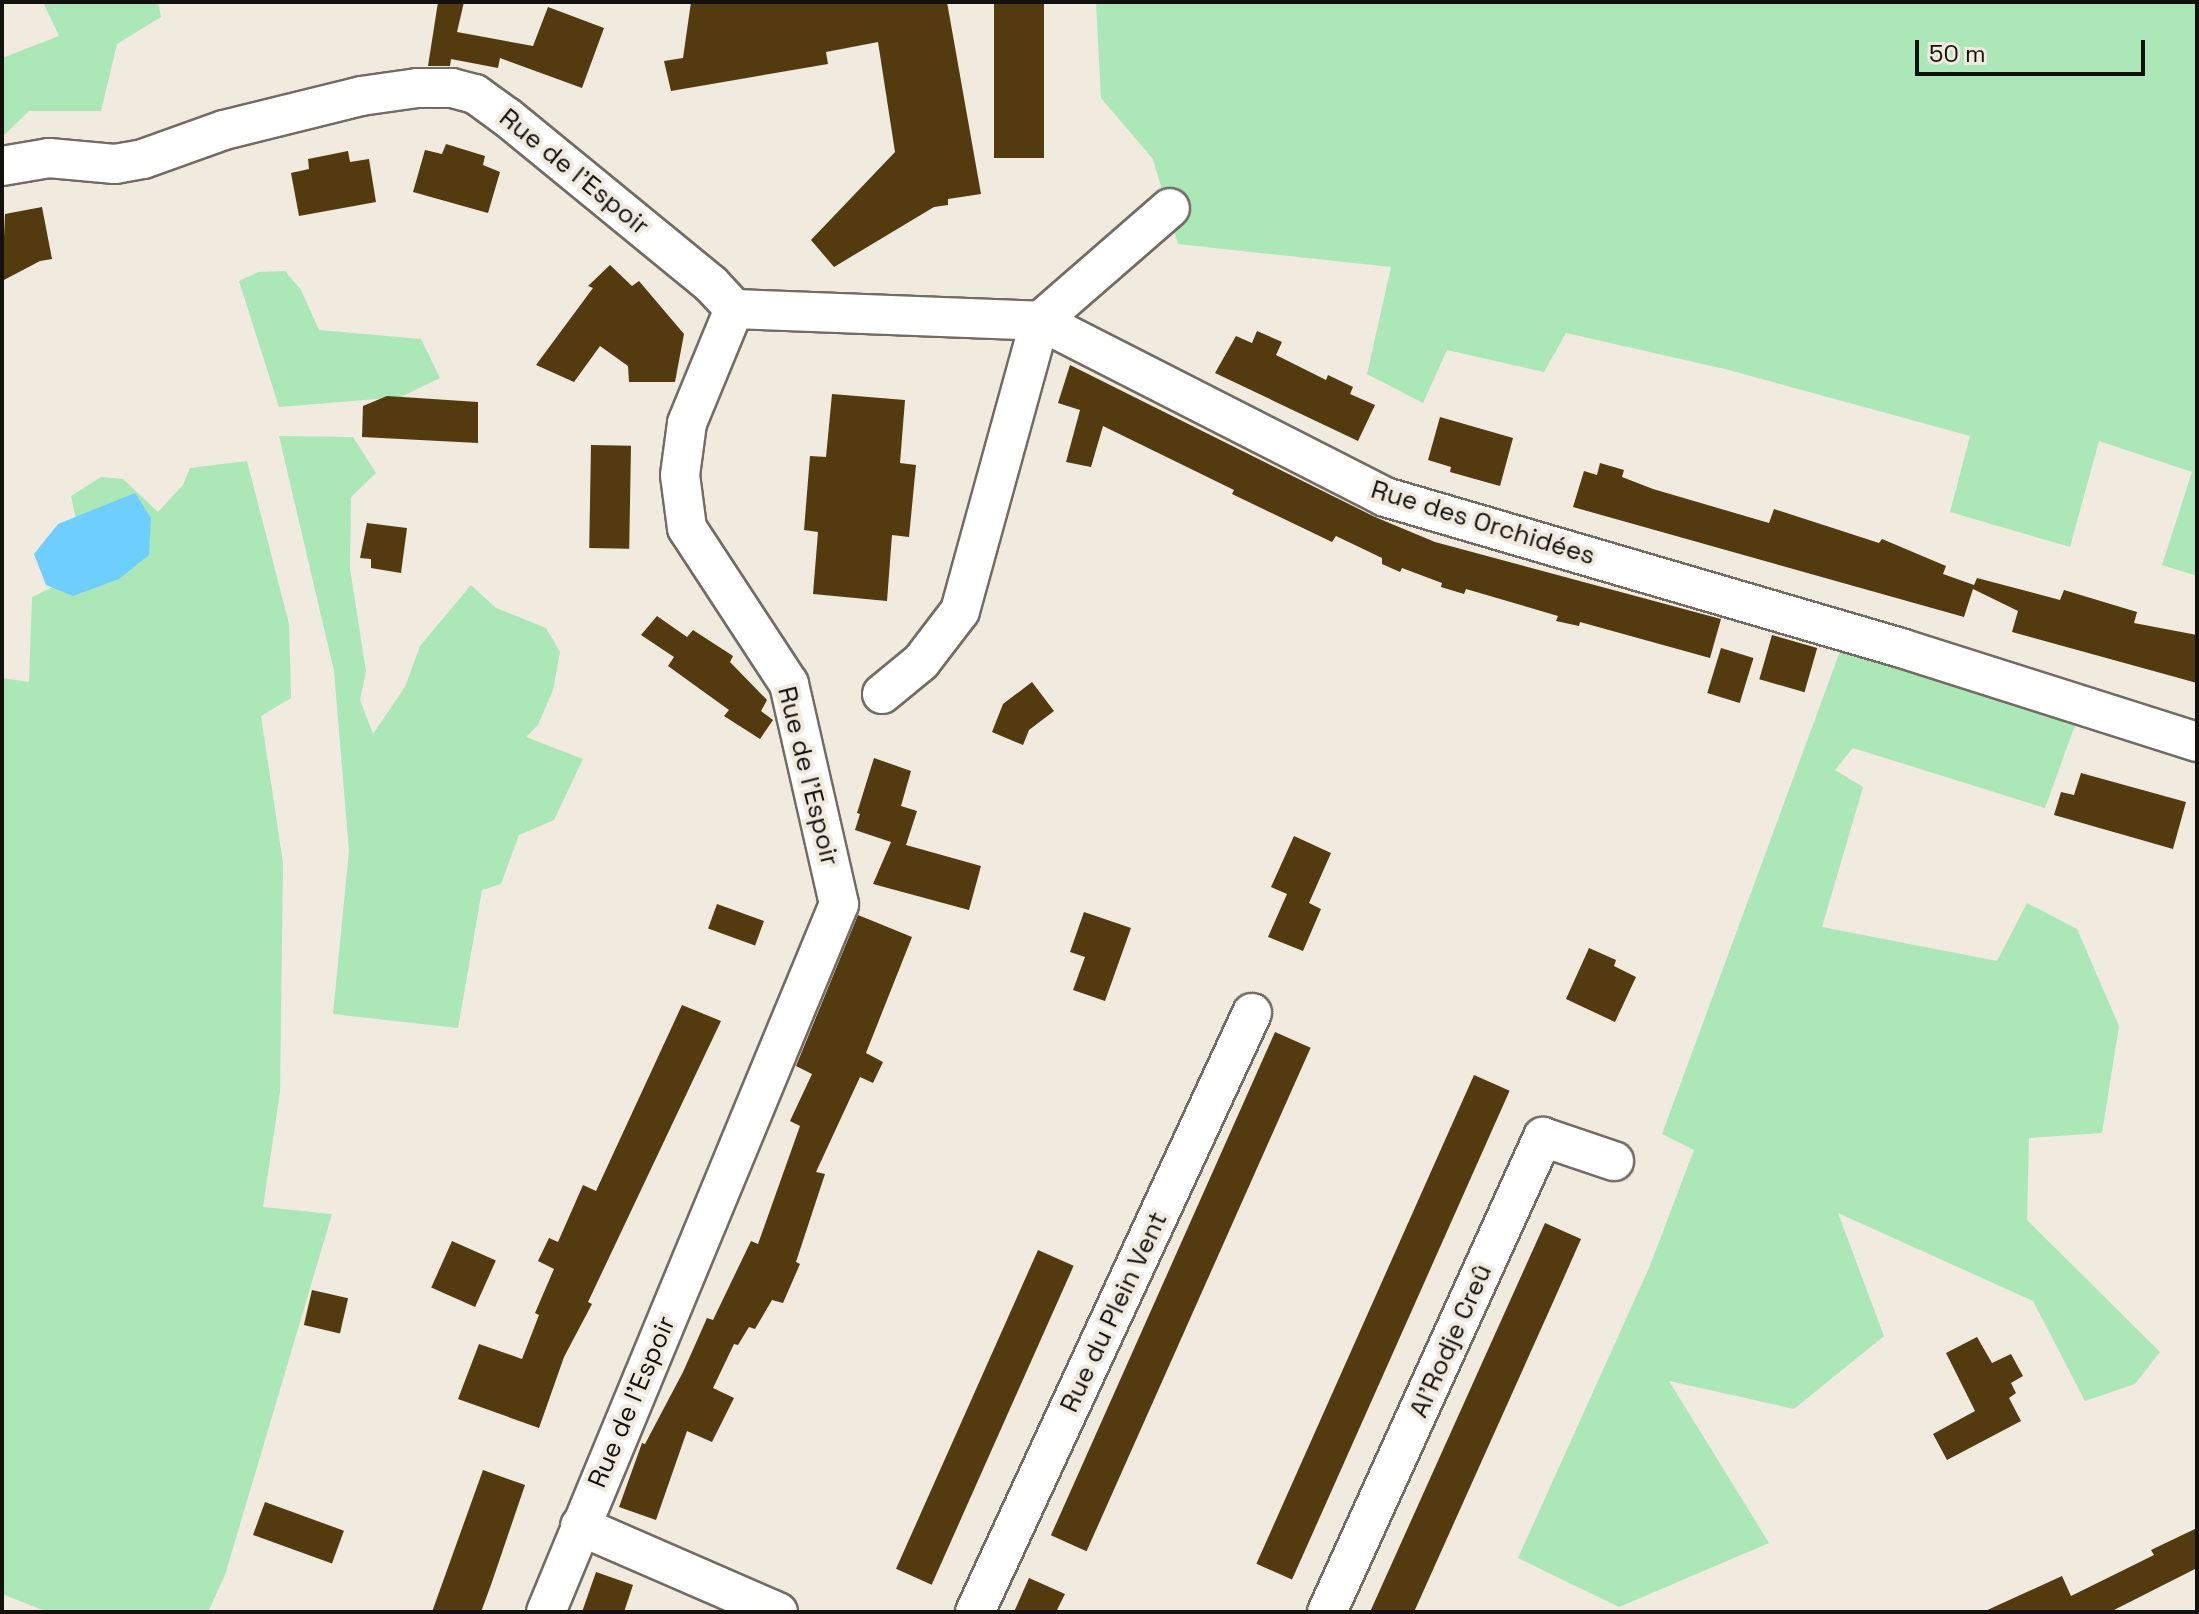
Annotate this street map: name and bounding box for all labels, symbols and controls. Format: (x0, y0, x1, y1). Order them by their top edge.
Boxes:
scale bar (1919, 24, 2149, 74)
text: 50 m (1929, 38, 1986, 69)
street label: Rue de l'Espoir (493, 102, 655, 242)
street label: Rue des Orchidées (1367, 474, 1599, 572)
street label: Rue de l'Espoir (771, 683, 845, 869)
street label: Rue du Plein Vent (1054, 1207, 1174, 1417)
street label: Al'Rodje Creû (1403, 1260, 1499, 1422)
street label: Rue de l'Espoir (582, 1311, 682, 1493)

